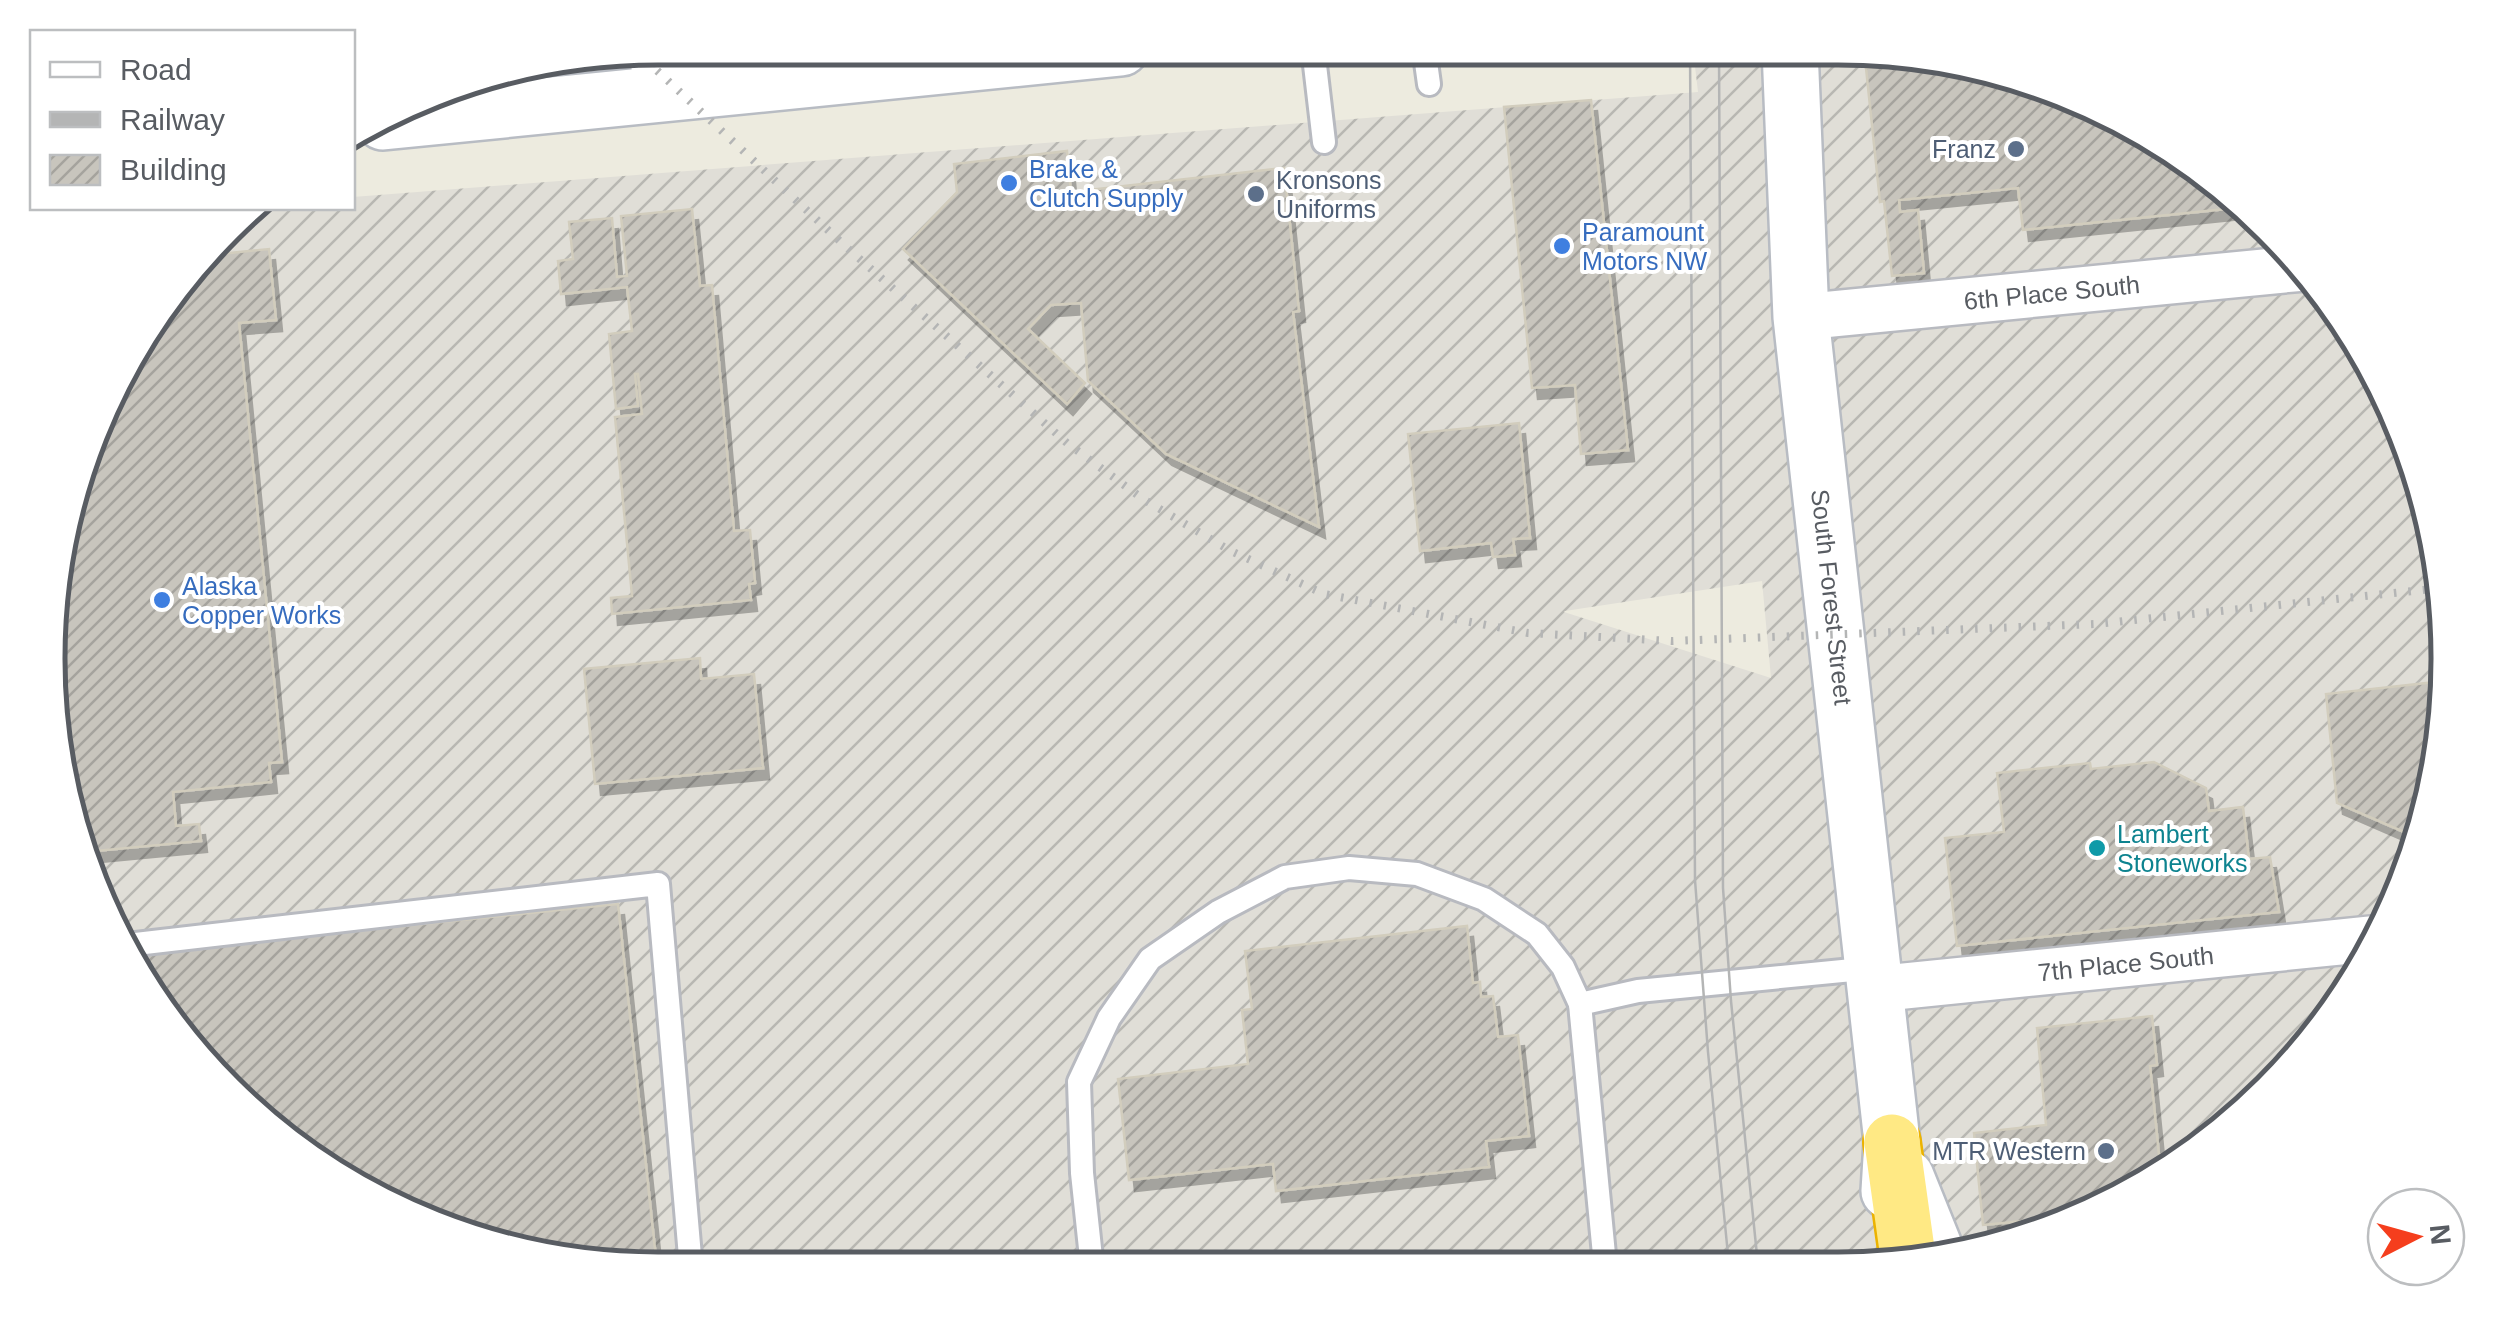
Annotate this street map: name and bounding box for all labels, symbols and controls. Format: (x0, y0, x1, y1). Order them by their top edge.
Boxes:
legend (30, 30, 355, 210)
text: Road (120, 53, 192, 86)
text: Railway (120, 103, 225, 136)
place label: Franz (1932, 135, 1996, 163)
marker: Franz (2005, 138, 2027, 160)
text: Building (120, 153, 227, 186)
place label: Brake & Clutch Supply (1029, 155, 1184, 212)
place label: Kronsons Uniforms (1276, 166, 1382, 223)
marker: Brake & Clutch Supply (998, 172, 1020, 194)
marker: Kronsons Uniforms (1245, 183, 1267, 205)
place label: Paramount Motors NW (1582, 218, 1707, 275)
marker: Paramount Motors NW (1551, 235, 1573, 257)
street label: 6th Place South (1963, 270, 2141, 315)
street label: South Forest Street (1806, 488, 1858, 706)
place label: Alaska Copper Works (182, 572, 341, 629)
marker: Alaska Copper Works (151, 589, 173, 611)
place label: Lambert Stoneworks (2117, 820, 2248, 877)
marker: Lambert Stoneworks (2086, 837, 2108, 859)
street label: 7th Place South (2036, 941, 2215, 986)
place label: MTR Western (1932, 1137, 2086, 1165)
marker: MTR Western (2095, 1140, 2117, 1162)
north arrow (2366, 1187, 2466, 1287)
text: N (2424, 1223, 2457, 1246)

